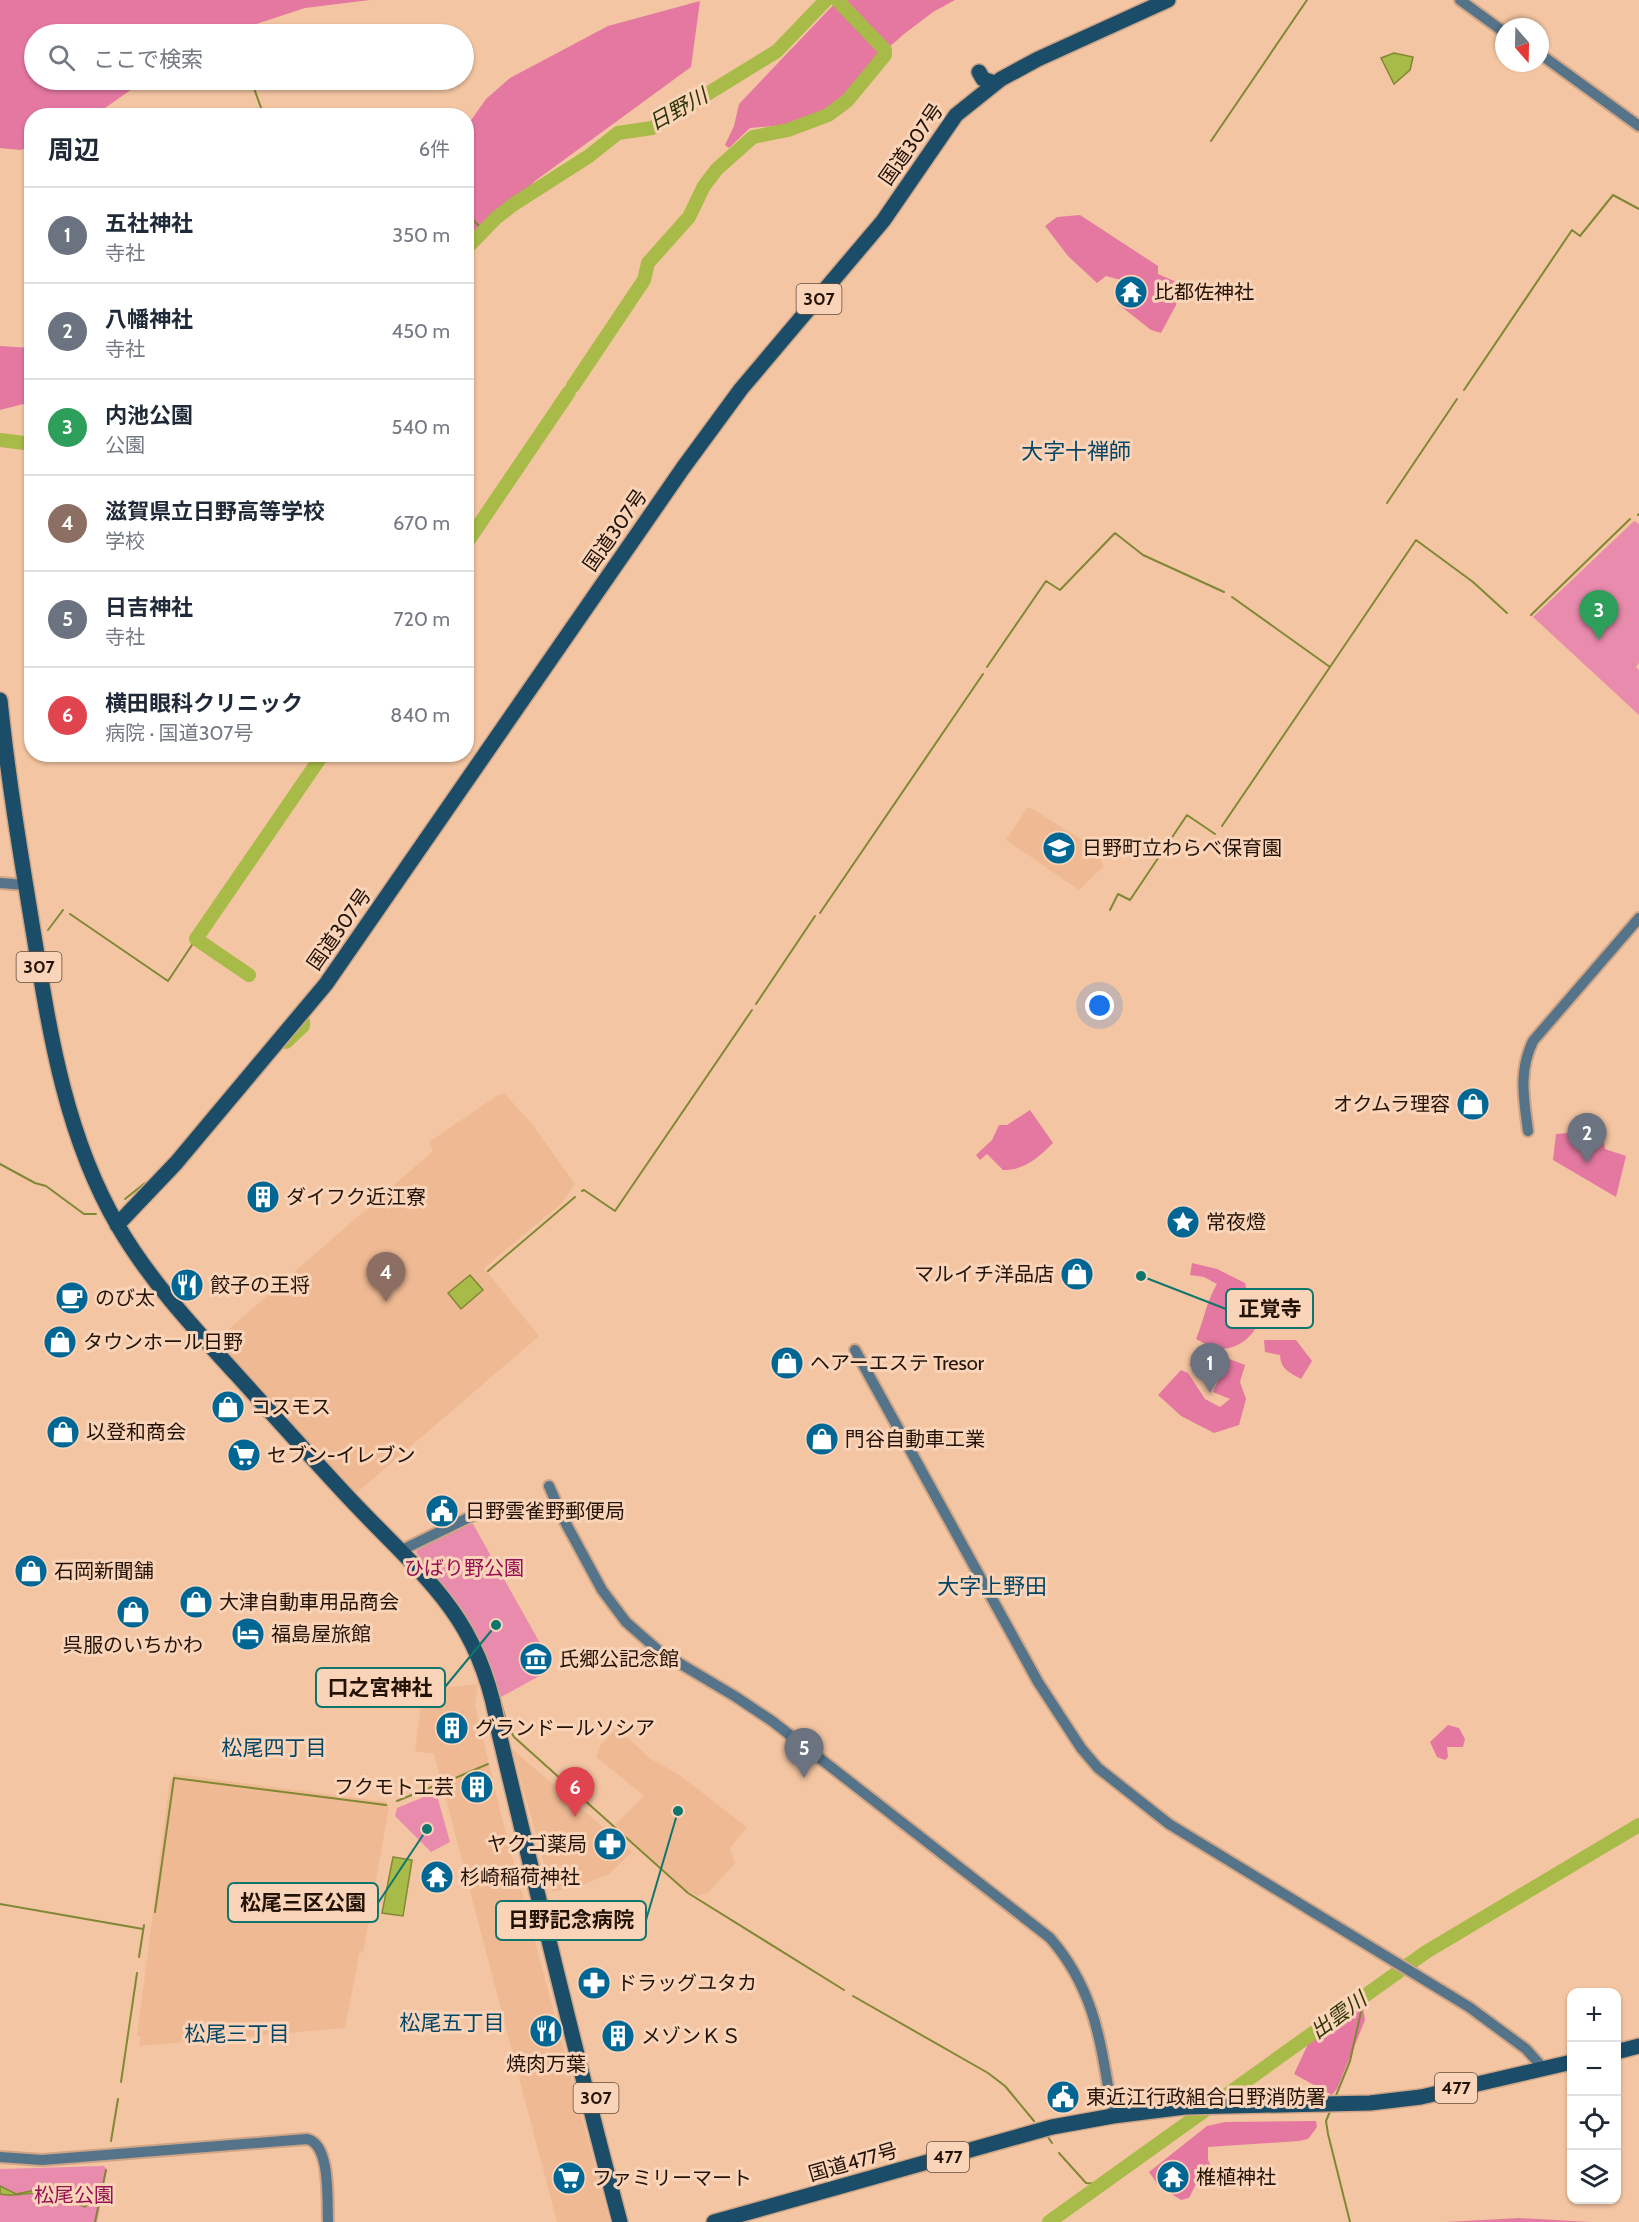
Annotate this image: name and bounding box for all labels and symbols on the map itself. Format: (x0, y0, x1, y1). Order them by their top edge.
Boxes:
north arrow (1495, 18, 1549, 72)
water label: 日野川 (644, 82, 713, 135)
street label: 国道307号 (874, 98, 948, 190)
temple icon: 比都佐神社 (1113, 274, 1149, 310)
place label: 比都佐神社 (1154, 280, 1254, 304)
road number: 307 (796, 284, 842, 314)
district label: 大字十禅師 (1021, 438, 1131, 465)
street label: 国道307号 (578, 484, 652, 576)
pin: 3 (1580, 590, 1618, 640)
school or university icon: 日野町立わらべ保育園 (1041, 830, 1077, 866)
place label: 日野町立わらべ保育園 (1082, 836, 1282, 860)
street label: 国道307号 (302, 883, 376, 975)
road number: 307 (16, 952, 62, 982)
your location (1085, 991, 1114, 1020)
shop icon: オクムラ理容 (1455, 1086, 1491, 1122)
place label: オクムラ理容 (1333, 1092, 1450, 1116)
pin: 2 (1568, 1114, 1606, 1163)
building icon: ダイフク近江寮 (245, 1179, 281, 1215)
place label: ダイフク近江寮 (286, 1185, 426, 1209)
place icon: 常夜燈 (1165, 1204, 1201, 1240)
place label: 常夜燈 (1206, 1210, 1266, 1234)
pin: 4 (366, 1252, 406, 1302)
shop icon: マルイチ洋品店 (1059, 1256, 1095, 1292)
place label: マルイチ洋品店 (914, 1262, 1054, 1286)
restaurant icon: 餃子の王将 (169, 1267, 205, 1303)
place label: 餃子の王将 (210, 1273, 310, 1297)
cafe icon: のび太 (54, 1280, 90, 1316)
place label: のび太 (95, 1286, 155, 1310)
callout: 正覚寺 (1226, 1289, 1313, 1328)
text: 正覚寺 (1239, 1296, 1302, 1321)
shop icon: タウンホール日野 (42, 1324, 78, 1360)
place label: タウンホール日野 (83, 1330, 243, 1354)
pin: 1 (1190, 1344, 1230, 1393)
shop icon: ヘアーエステ Tresor (769, 1345, 805, 1381)
place label: ヘアーエステ Tresor (810, 1351, 985, 1375)
shop icon: コスモス (210, 1389, 246, 1425)
place label: コスモス (251, 1395, 331, 1419)
shop icon: 以登和商会 (45, 1414, 81, 1450)
place label: 以登和商会 (86, 1420, 186, 1444)
shop icon: 門谷自動車工業 (804, 1421, 840, 1457)
place label: 門谷自動車工業 (845, 1427, 985, 1451)
supermarket icon: セブン-イレブン (226, 1437, 262, 1473)
place label: セブン-イレブン (267, 1443, 415, 1467)
public building icon: 日野雲雀野郵便局 (424, 1493, 460, 1529)
place label: 日野雲雀野郵便局 (465, 1499, 625, 1523)
shop icon: 石岡新聞舗 (13, 1553, 49, 1589)
park label: ひばり野公園 (404, 1556, 524, 1580)
place label: 石岡新聞舗 (54, 1559, 154, 1583)
district label: 大字上野田 (937, 1573, 1047, 1600)
shop icon: 大津自動車用品商会 (178, 1584, 214, 1620)
place label: 大津自動車用品商会 (219, 1590, 399, 1614)
shop icon: 呉服のいちかわ (115, 1594, 151, 1630)
hotel icon: 福島屋旅館 (230, 1616, 266, 1652)
place label: 福島屋旅館 (271, 1622, 371, 1646)
place label: 呉服のいちかわ (63, 1633, 203, 1657)
museum icon: 氏郷公記念館 (518, 1641, 554, 1677)
place label: 氏郷公記念館 (559, 1647, 679, 1671)
callout: 口之宮神社 (316, 1668, 445, 1707)
text: 口之宮神社 (328, 1675, 433, 1700)
building icon: グランドールソシア (434, 1710, 470, 1746)
place label: グランドールソシア (475, 1716, 655, 1740)
pin: 5 (784, 1728, 824, 1778)
district label: 松尾四丁目 (222, 1735, 327, 1760)
pin: 6 (556, 1768, 594, 1817)
building icon: フクモト工芸 (459, 1769, 495, 1805)
place label: フクモト工芸 (334, 1775, 454, 1799)
pharmacy icon: ヤクゴ薬局 (592, 1826, 628, 1862)
place label: ヤクゴ薬局 (487, 1832, 587, 1856)
temple icon: 杉崎稲荷神社 (419, 1859, 455, 1895)
place label: 杉崎稲荷神社 (460, 1865, 580, 1889)
callout: 松尾三区公園 (228, 1883, 378, 1922)
text: 松尾三区公園 (240, 1890, 366, 1915)
callout: 日野記念病院 (496, 1901, 646, 1940)
text: 日野記念病院 (508, 1907, 634, 1932)
pharmacy icon: ドラッグユタカ (576, 1965, 612, 2001)
place label: ドラッグユタカ (617, 1971, 757, 1995)
water label: 出雲川 (1305, 1985, 1372, 2044)
district label: 松尾五丁目 (400, 2010, 505, 2035)
restaurant icon: 焼肉万葉 (528, 2013, 564, 2049)
building icon: メゾンＫＳ (600, 2018, 636, 2054)
district label: 松尾三丁目 (185, 2021, 290, 2046)
place label: メゾンＫＳ (641, 2024, 741, 2048)
place label: 焼肉万葉 (506, 2052, 586, 2076)
road number: 477 (1435, 2073, 1477, 2103)
public building icon: 東近江行政組合日野消防署 (1045, 2079, 1081, 2115)
road number: 307 (574, 2083, 618, 2113)
place label: 東近江行政組合日野消防署 (1086, 2085, 1326, 2109)
street label: 国道477号 (806, 2138, 900, 2186)
road number: 477 (927, 2142, 969, 2172)
temple icon: 椎植神社 (1155, 2159, 1191, 2195)
supermarket icon: ファミリーマート (551, 2160, 587, 2196)
place label: 椎植神社 (1196, 2165, 1276, 2189)
place label: ファミリーマート (592, 2166, 752, 2190)
park label: 松尾公園 (34, 2183, 114, 2207)

